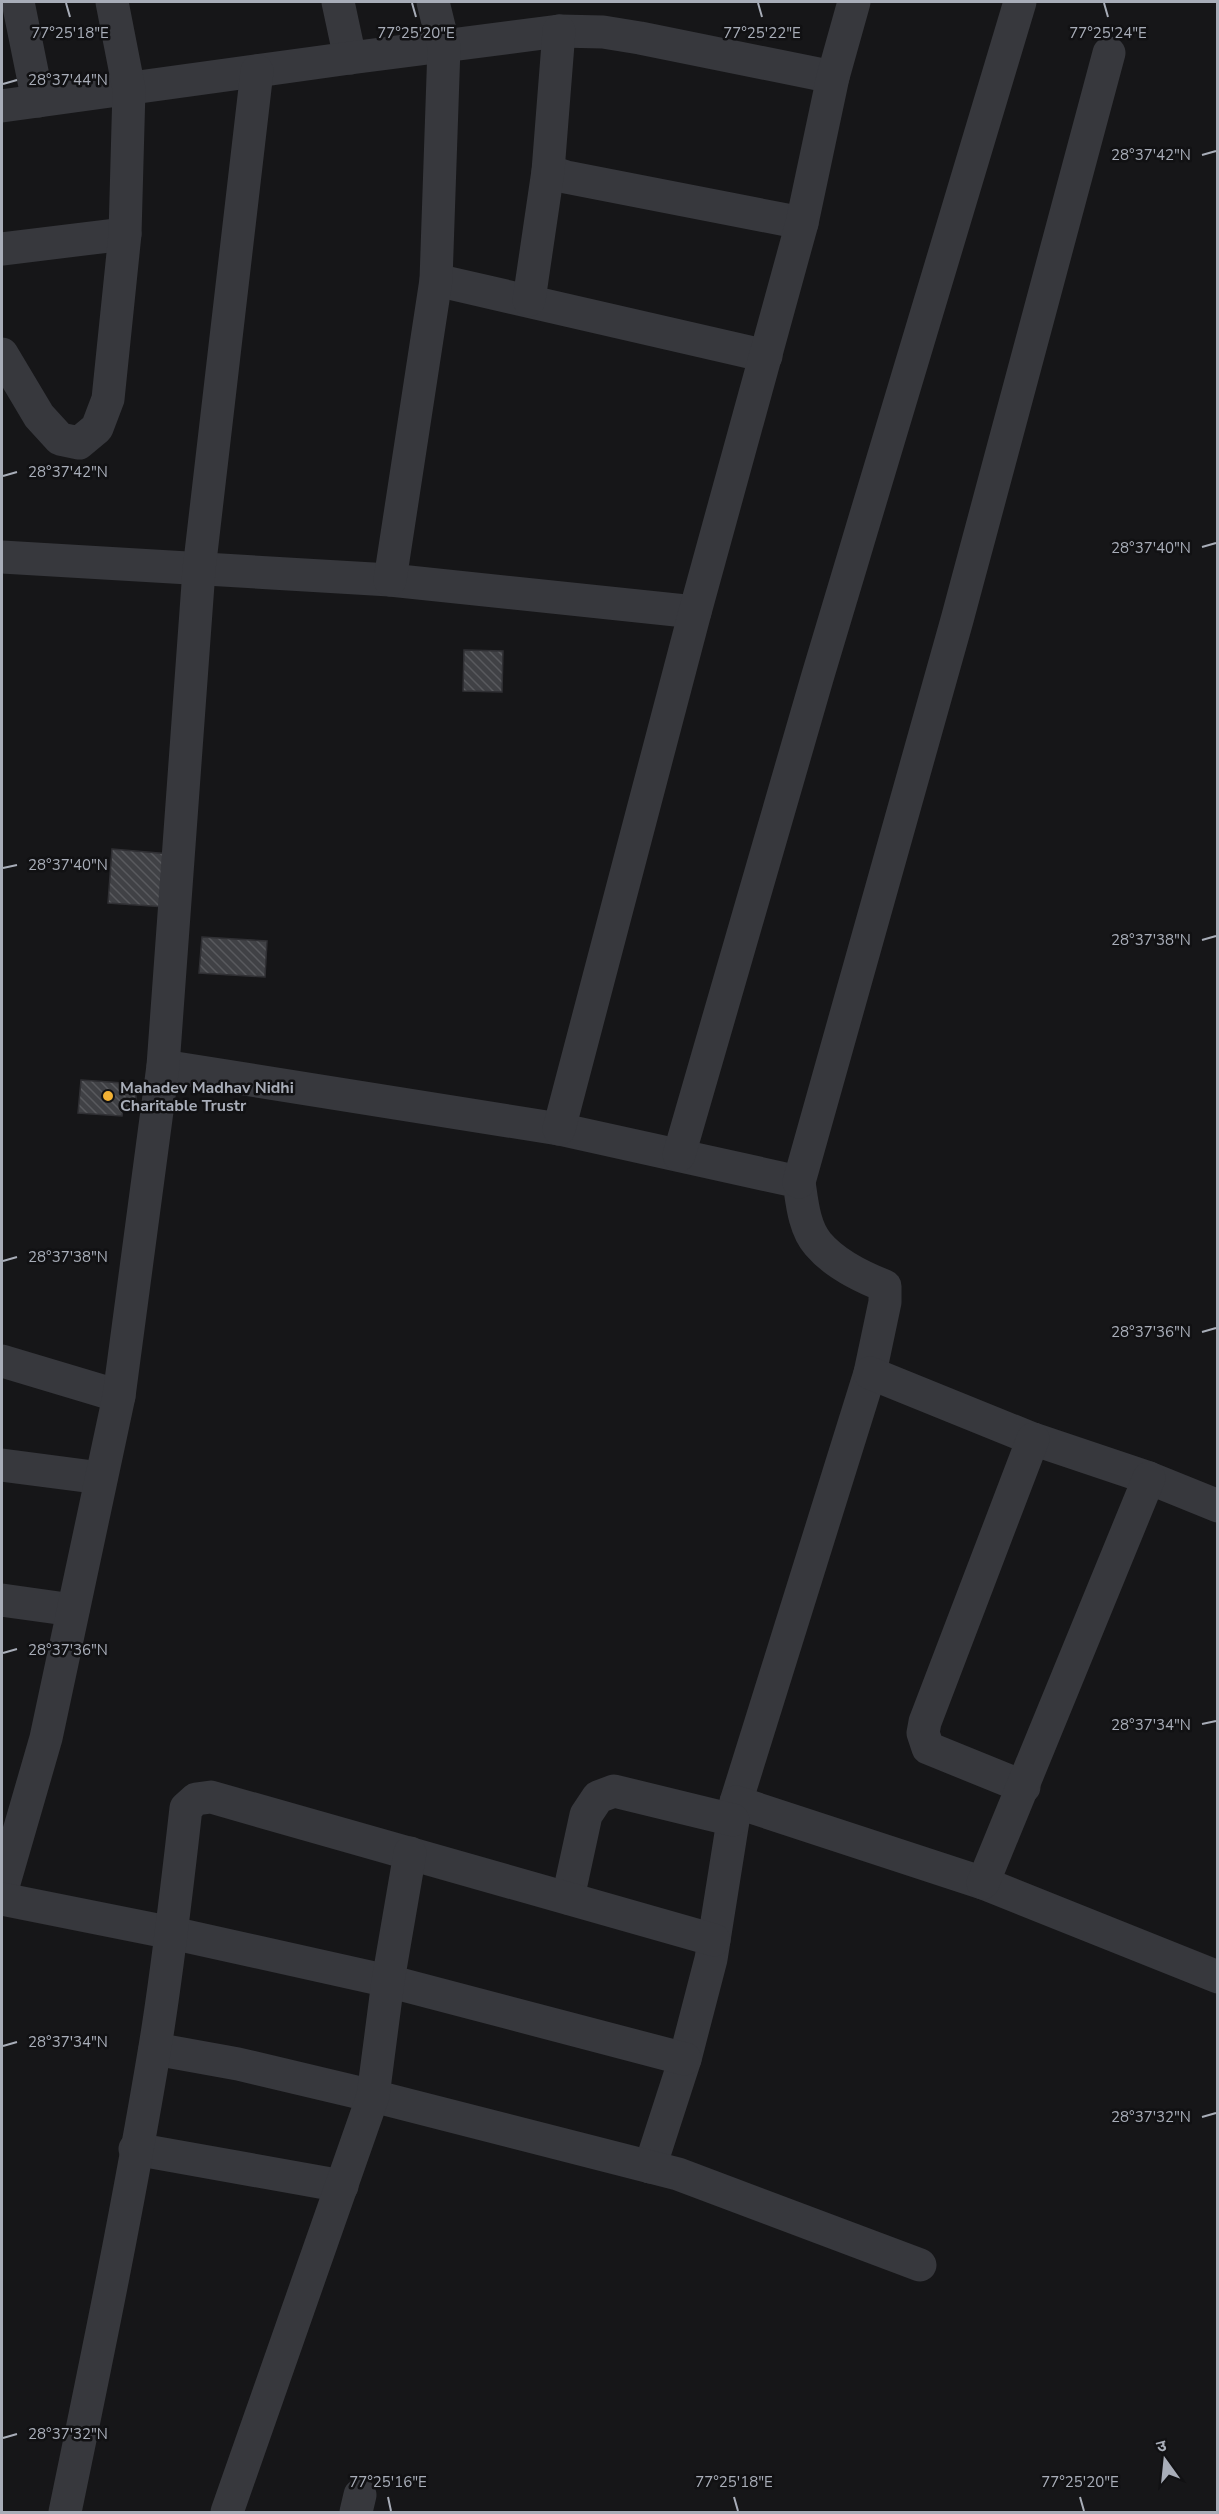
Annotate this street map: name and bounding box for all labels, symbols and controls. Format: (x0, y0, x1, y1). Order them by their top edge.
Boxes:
text: 77°25'18"E (31, 23, 109, 43)
text: 77°25'20"E (377, 23, 455, 43)
text: 77°25'22"E (723, 23, 801, 43)
text: 77°25'24"E (1069, 23, 1147, 43)
text: 28°37'44"N (28, 70, 108, 90)
text: 28°37'42"N (1111, 145, 1191, 165)
text: 28°37'42"N (28, 462, 108, 482)
text: 28°37'40"N (1111, 538, 1191, 558)
text: 28°37'40"N (28, 855, 108, 875)
text: 28°37'38"N (1111, 930, 1191, 950)
place label: Mahadev Madhav Nidhi Charitable Trustr (120, 1077, 294, 1117)
marker: Mahadev Madhav Nidhi Charitable Trustr (101, 1089, 115, 1103)
text: 28°37'38"N (28, 1247, 108, 1267)
text: 28°37'36"N (1111, 1322, 1191, 1342)
text: 28°37'36"N (28, 1640, 108, 1660)
text: 28°37'34"N (1111, 1715, 1191, 1735)
text: 28°37'34"N (28, 2032, 108, 2052)
text: 28°37'32"N (1111, 2107, 1191, 2127)
text: 28°37'32"N (28, 2424, 108, 2444)
north arrow (1135, 2430, 1195, 2490)
text: उ (1154, 2434, 1169, 2458)
text: 77°25'16"E (349, 2472, 427, 2492)
text: 77°25'18"E (695, 2472, 773, 2492)
text: 77°25'20"E (1041, 2472, 1119, 2492)

